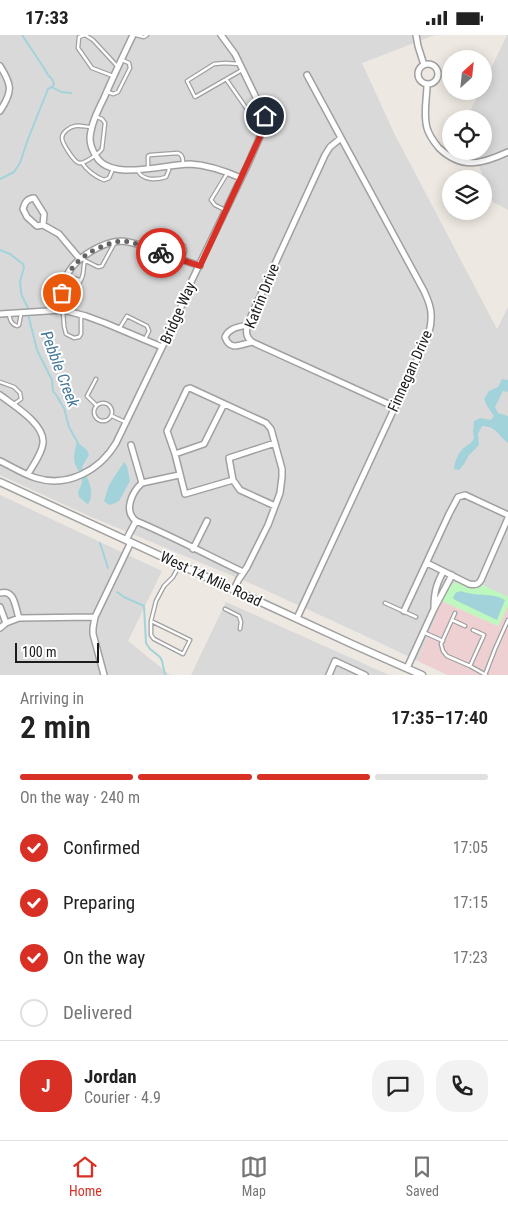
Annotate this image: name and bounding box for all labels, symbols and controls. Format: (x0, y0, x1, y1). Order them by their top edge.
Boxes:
text: 17:33 (25, 6, 69, 29)
north arrow (442, 50, 492, 100)
map controls (442, 50, 492, 220)
pin (244, 95, 286, 137)
icon: home (251, 102, 279, 130)
button: locate (442, 110, 492, 160)
button: layers (442, 170, 492, 220)
courier (136, 228, 186, 278)
icon: bike (147, 239, 175, 267)
street label: Katrin Drive (241, 261, 283, 331)
pin (41, 272, 83, 314)
icon: bag (48, 279, 76, 307)
street label: Bridge Way (156, 279, 200, 347)
street label: Finnegan Drive (384, 327, 436, 415)
water label: Pebble Creek (37, 328, 84, 411)
street label: West 14 Mile Road (157, 548, 265, 610)
scale bar (15, 640, 99, 663)
text: 100 m (22, 644, 57, 660)
text: Arriving in (20, 689, 84, 708)
text: 17:35–17:40 (391, 706, 488, 729)
text: 2 min (20, 708, 91, 746)
text: On the way · 240 m (20, 788, 140, 807)
icon: check (20, 834, 48, 862)
text: Confirmed (63, 836, 140, 859)
text: 17:05 (453, 838, 488, 857)
icon: check (20, 889, 48, 917)
text: Preparing (63, 891, 135, 914)
text: 17:15 (453, 893, 488, 912)
icon: check (20, 944, 48, 972)
text: On the way (63, 946, 145, 969)
text: 17:23 (453, 948, 488, 967)
text: Delivered (63, 1001, 132, 1024)
button: chat (372, 1060, 424, 1112)
button: phone (436, 1060, 488, 1112)
text: Jordan (84, 1065, 137, 1088)
text: J (41, 1074, 51, 1097)
text: Courier · 4.9 (84, 1088, 161, 1107)
tab: Home (69, 1153, 102, 1199)
tab: Map (240, 1153, 268, 1199)
tab: Saved (406, 1153, 439, 1199)

